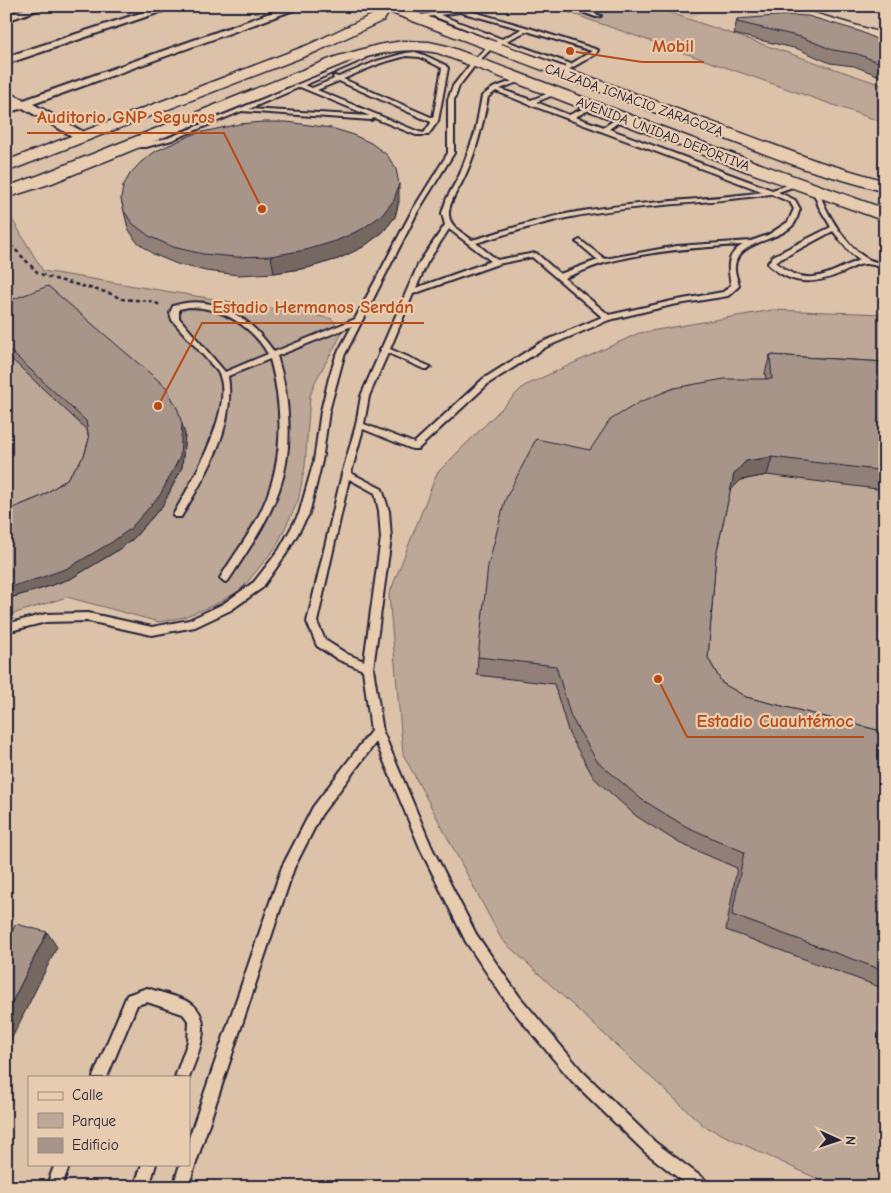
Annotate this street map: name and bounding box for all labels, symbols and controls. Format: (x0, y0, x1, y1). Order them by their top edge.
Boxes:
callout: Mobil (642, 29, 704, 62)
text: Mobil (652, 36, 694, 57)
street label: CALZADA IGNACIO ZARAGOZA (542, 60, 726, 140)
street label: AVENIDA UNIDAD DEPORTIVA (574, 93, 752, 175)
callout: Auditorio GNP Seguros (27, 100, 224, 133)
text: Auditorio GNP Seguros (37, 107, 215, 128)
callout: Estadio Hermanos Serdán (202, 290, 424, 323)
text: Estadio Hermanos Serdán (212, 297, 414, 318)
callout: Estadio Cuauhtémoc (687, 704, 864, 737)
text: Estadio Cuauhtémoc (697, 711, 854, 732)
legend (28, 1076, 190, 1166)
text: Calle (72, 1086, 104, 1104)
text: Parque (72, 1112, 117, 1130)
north arrow (814, 1116, 864, 1166)
text: Edificio (72, 1136, 119, 1154)
text: N (842, 1136, 859, 1146)

